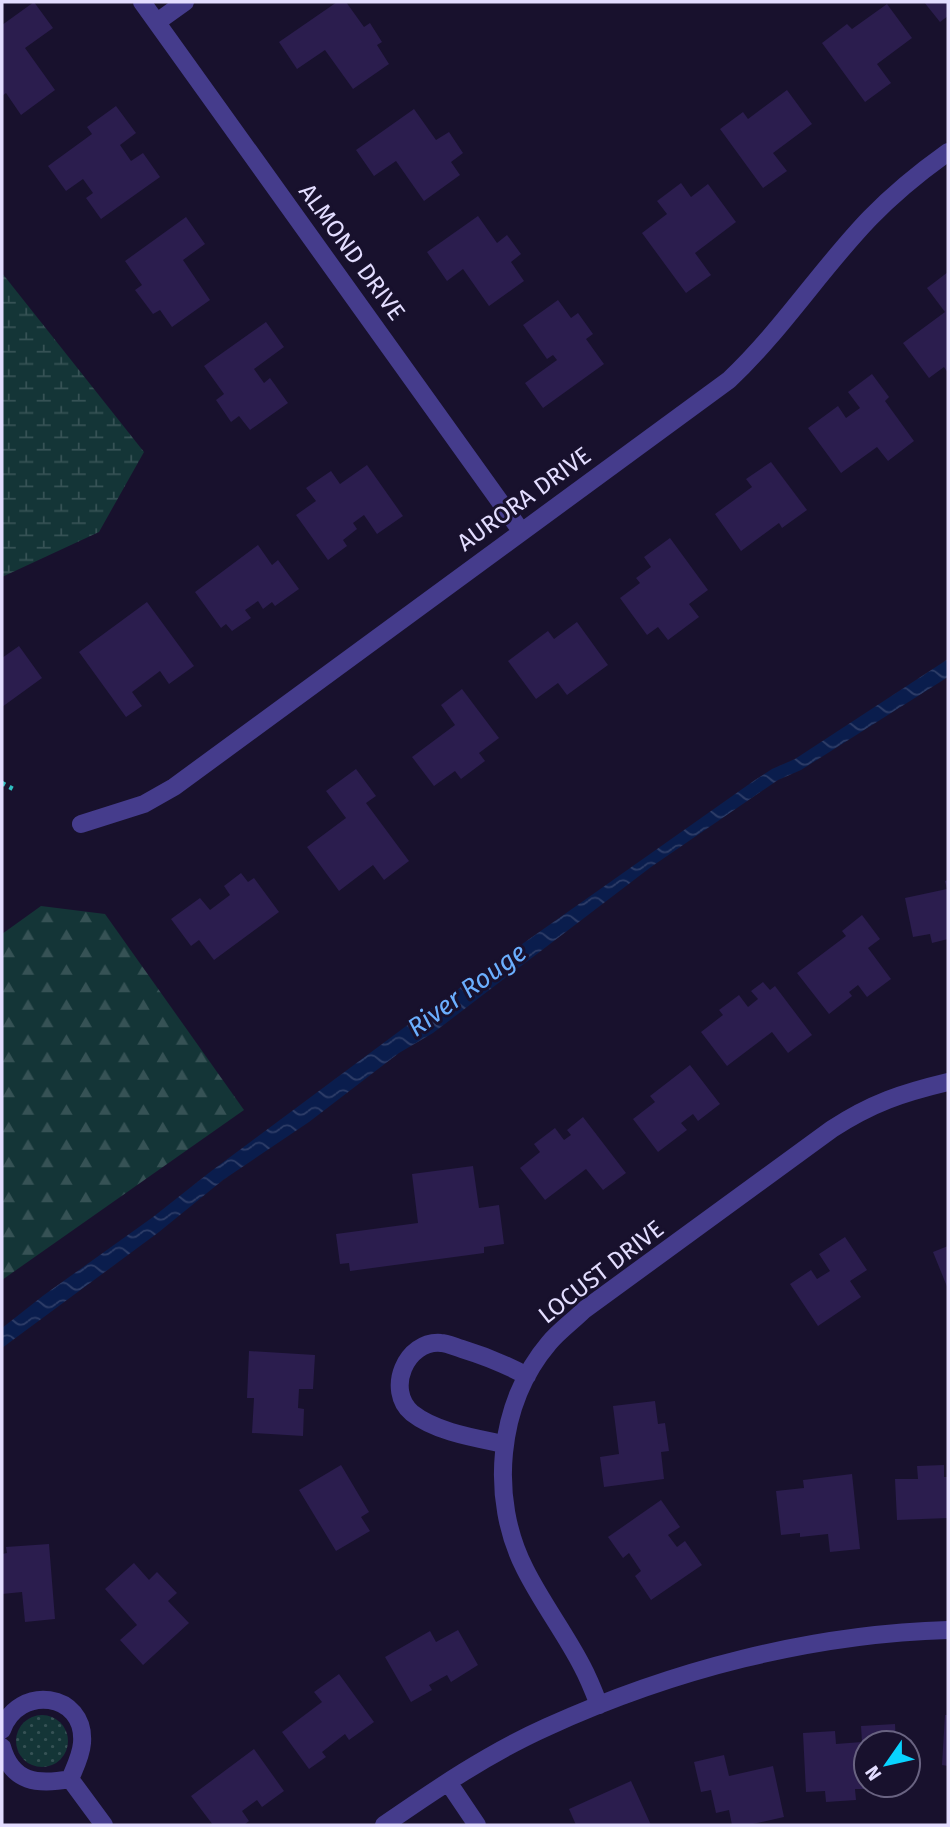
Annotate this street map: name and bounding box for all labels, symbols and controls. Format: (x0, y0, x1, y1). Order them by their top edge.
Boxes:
street label: ALMOND DRIVE (293, 178, 411, 326)
street label: AURORA DRIVE (452, 441, 596, 557)
water label: River Rouge (402, 937, 532, 1043)
street label: LOCUST DRIVE (533, 1214, 669, 1330)
north arrow (852, 1729, 922, 1799)
text: N (860, 1762, 886, 1785)

